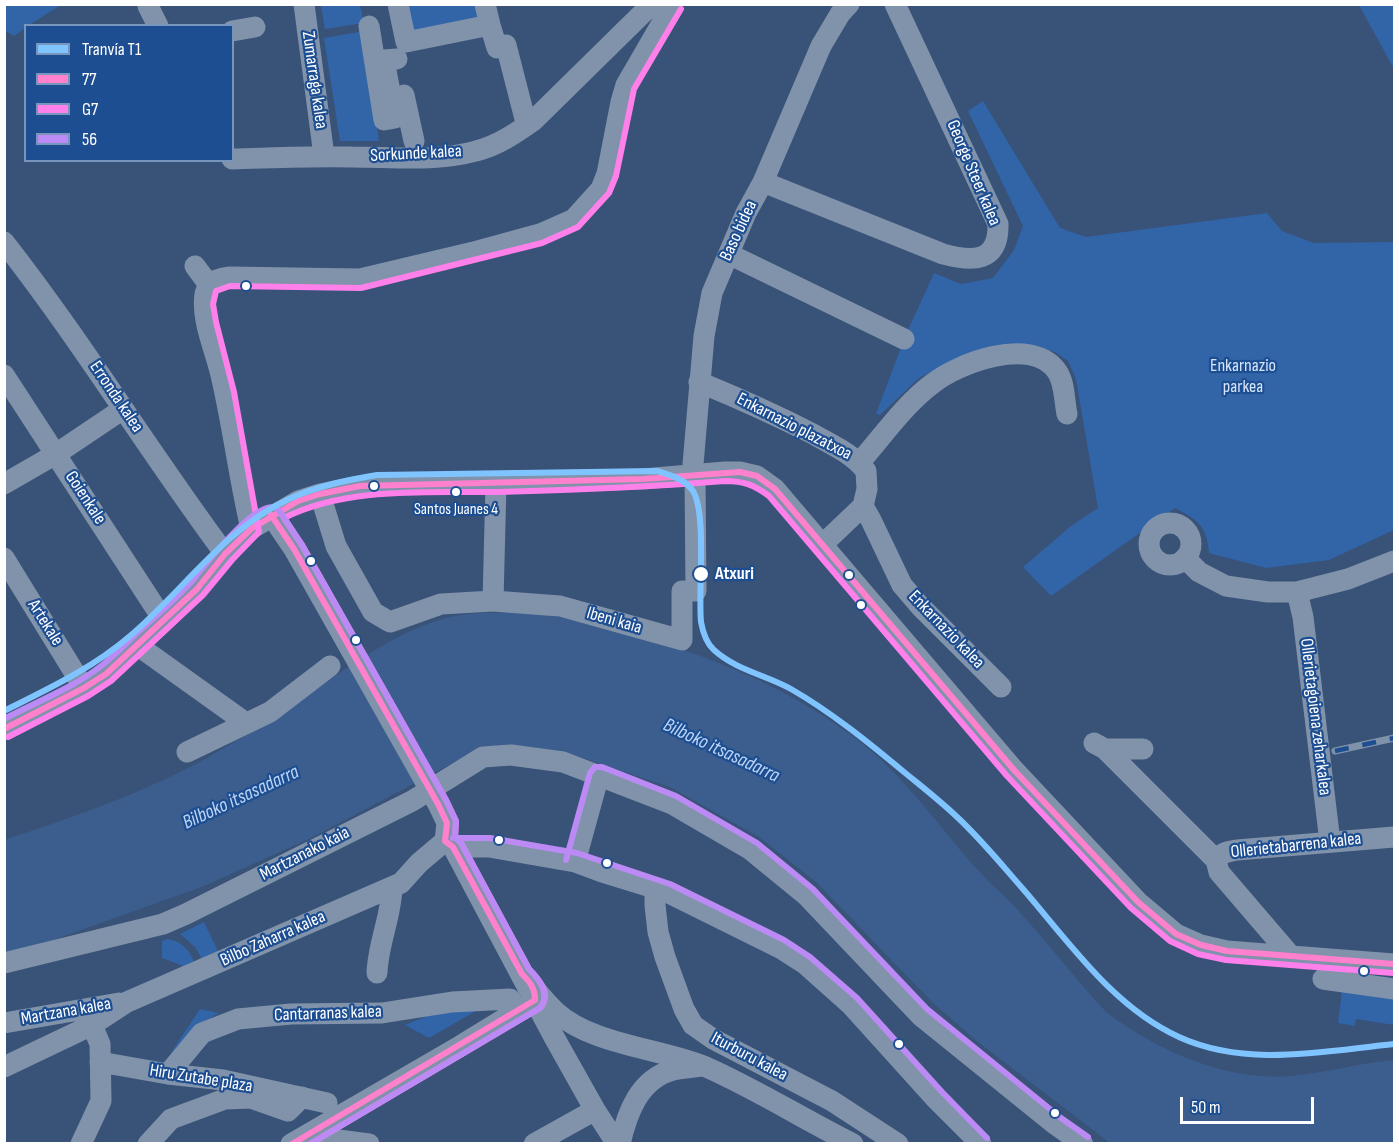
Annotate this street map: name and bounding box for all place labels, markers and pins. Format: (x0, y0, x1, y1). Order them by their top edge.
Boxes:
unlabelled marker (240, 280, 252, 292)
unlabelled marker (368, 480, 380, 492)
marker: Santos Juanes 4 (450, 486, 462, 498)
place label: Santos Juanes 4 (414, 500, 498, 520)
unlabelled marker (305, 555, 317, 567)
place label: Atxuri (715, 563, 754, 585)
marker: Atxuri (692, 565, 710, 583)
unlabelled marker (843, 569, 855, 581)
unlabelled marker (855, 599, 867, 611)
unlabelled marker (350, 634, 362, 646)
unlabelled marker (493, 834, 505, 846)
unlabelled marker (601, 857, 613, 869)
unlabelled marker (1358, 965, 1370, 977)
unlabelled marker (893, 1038, 905, 1050)
unlabelled marker (1049, 1107, 1061, 1119)

